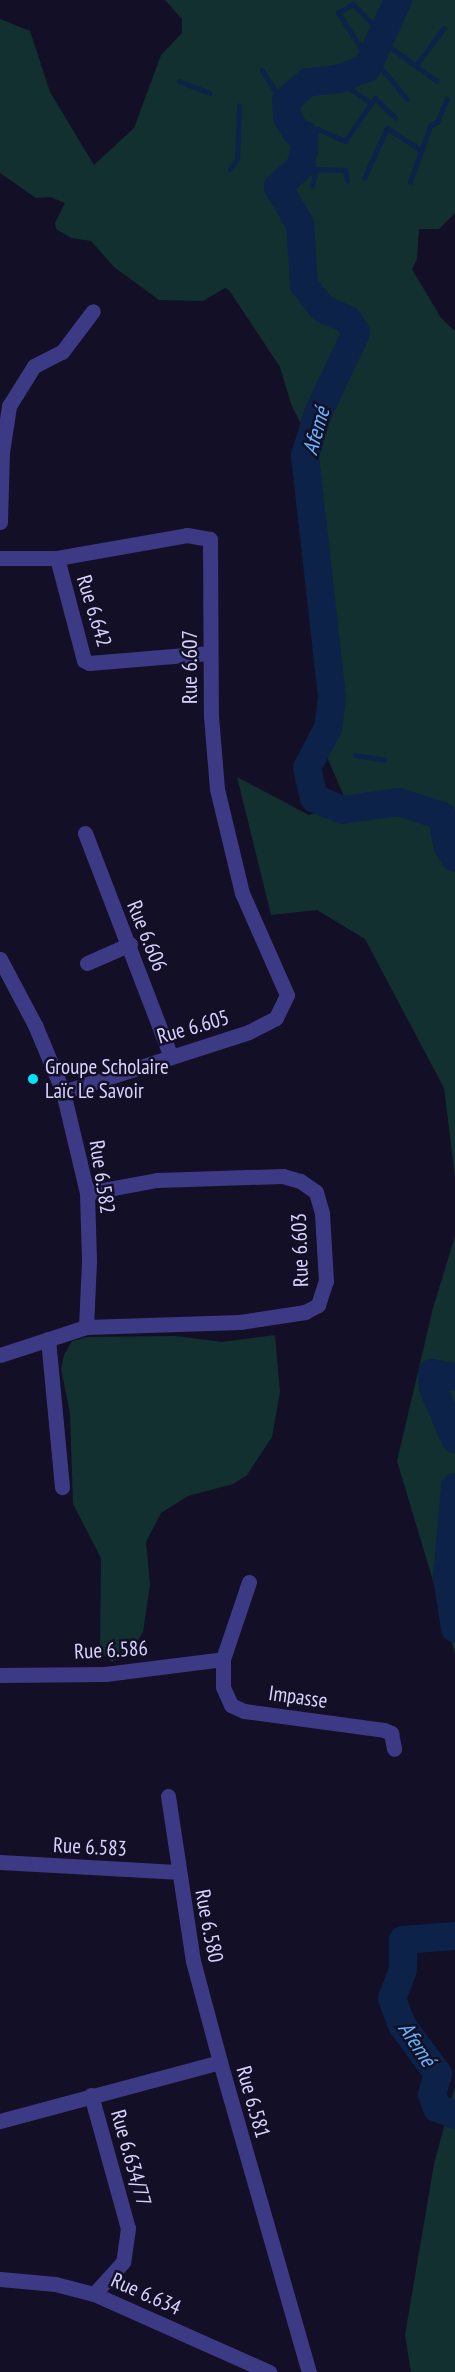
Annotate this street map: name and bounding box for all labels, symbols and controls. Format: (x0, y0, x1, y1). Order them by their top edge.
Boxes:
water label: Afemé (297, 404, 335, 458)
street label: Rue 6.642 (71, 572, 117, 650)
street label: Rue 6.607 (177, 630, 203, 704)
street label: Rue 6.606 (121, 897, 173, 975)
street label: Rue 6.605 (154, 1005, 232, 1049)
place label: Groupe Scholaire Laïc Le Savoir (45, 1054, 169, 1104)
marker: Groupe Scholaire Laïc Le Savoir (26, 1072, 40, 1086)
street label: Rue 6.582 (84, 1139, 120, 1215)
street label: Rue 6.603 (286, 1213, 314, 1287)
street label: Rue 6.586 (73, 1635, 149, 1665)
street label: Impasse (267, 1680, 329, 1714)
street label: Rue 6.583 (52, 1832, 128, 1862)
street label: Rue 6.580 (190, 1887, 228, 1965)
water label: Afemé (393, 2017, 441, 2071)
street label: Rue 6.581 (231, 2063, 275, 2141)
street label: Rue 6.634/77 (105, 2107, 157, 2209)
street label: Rue 6.634 (107, 2267, 185, 2321)

